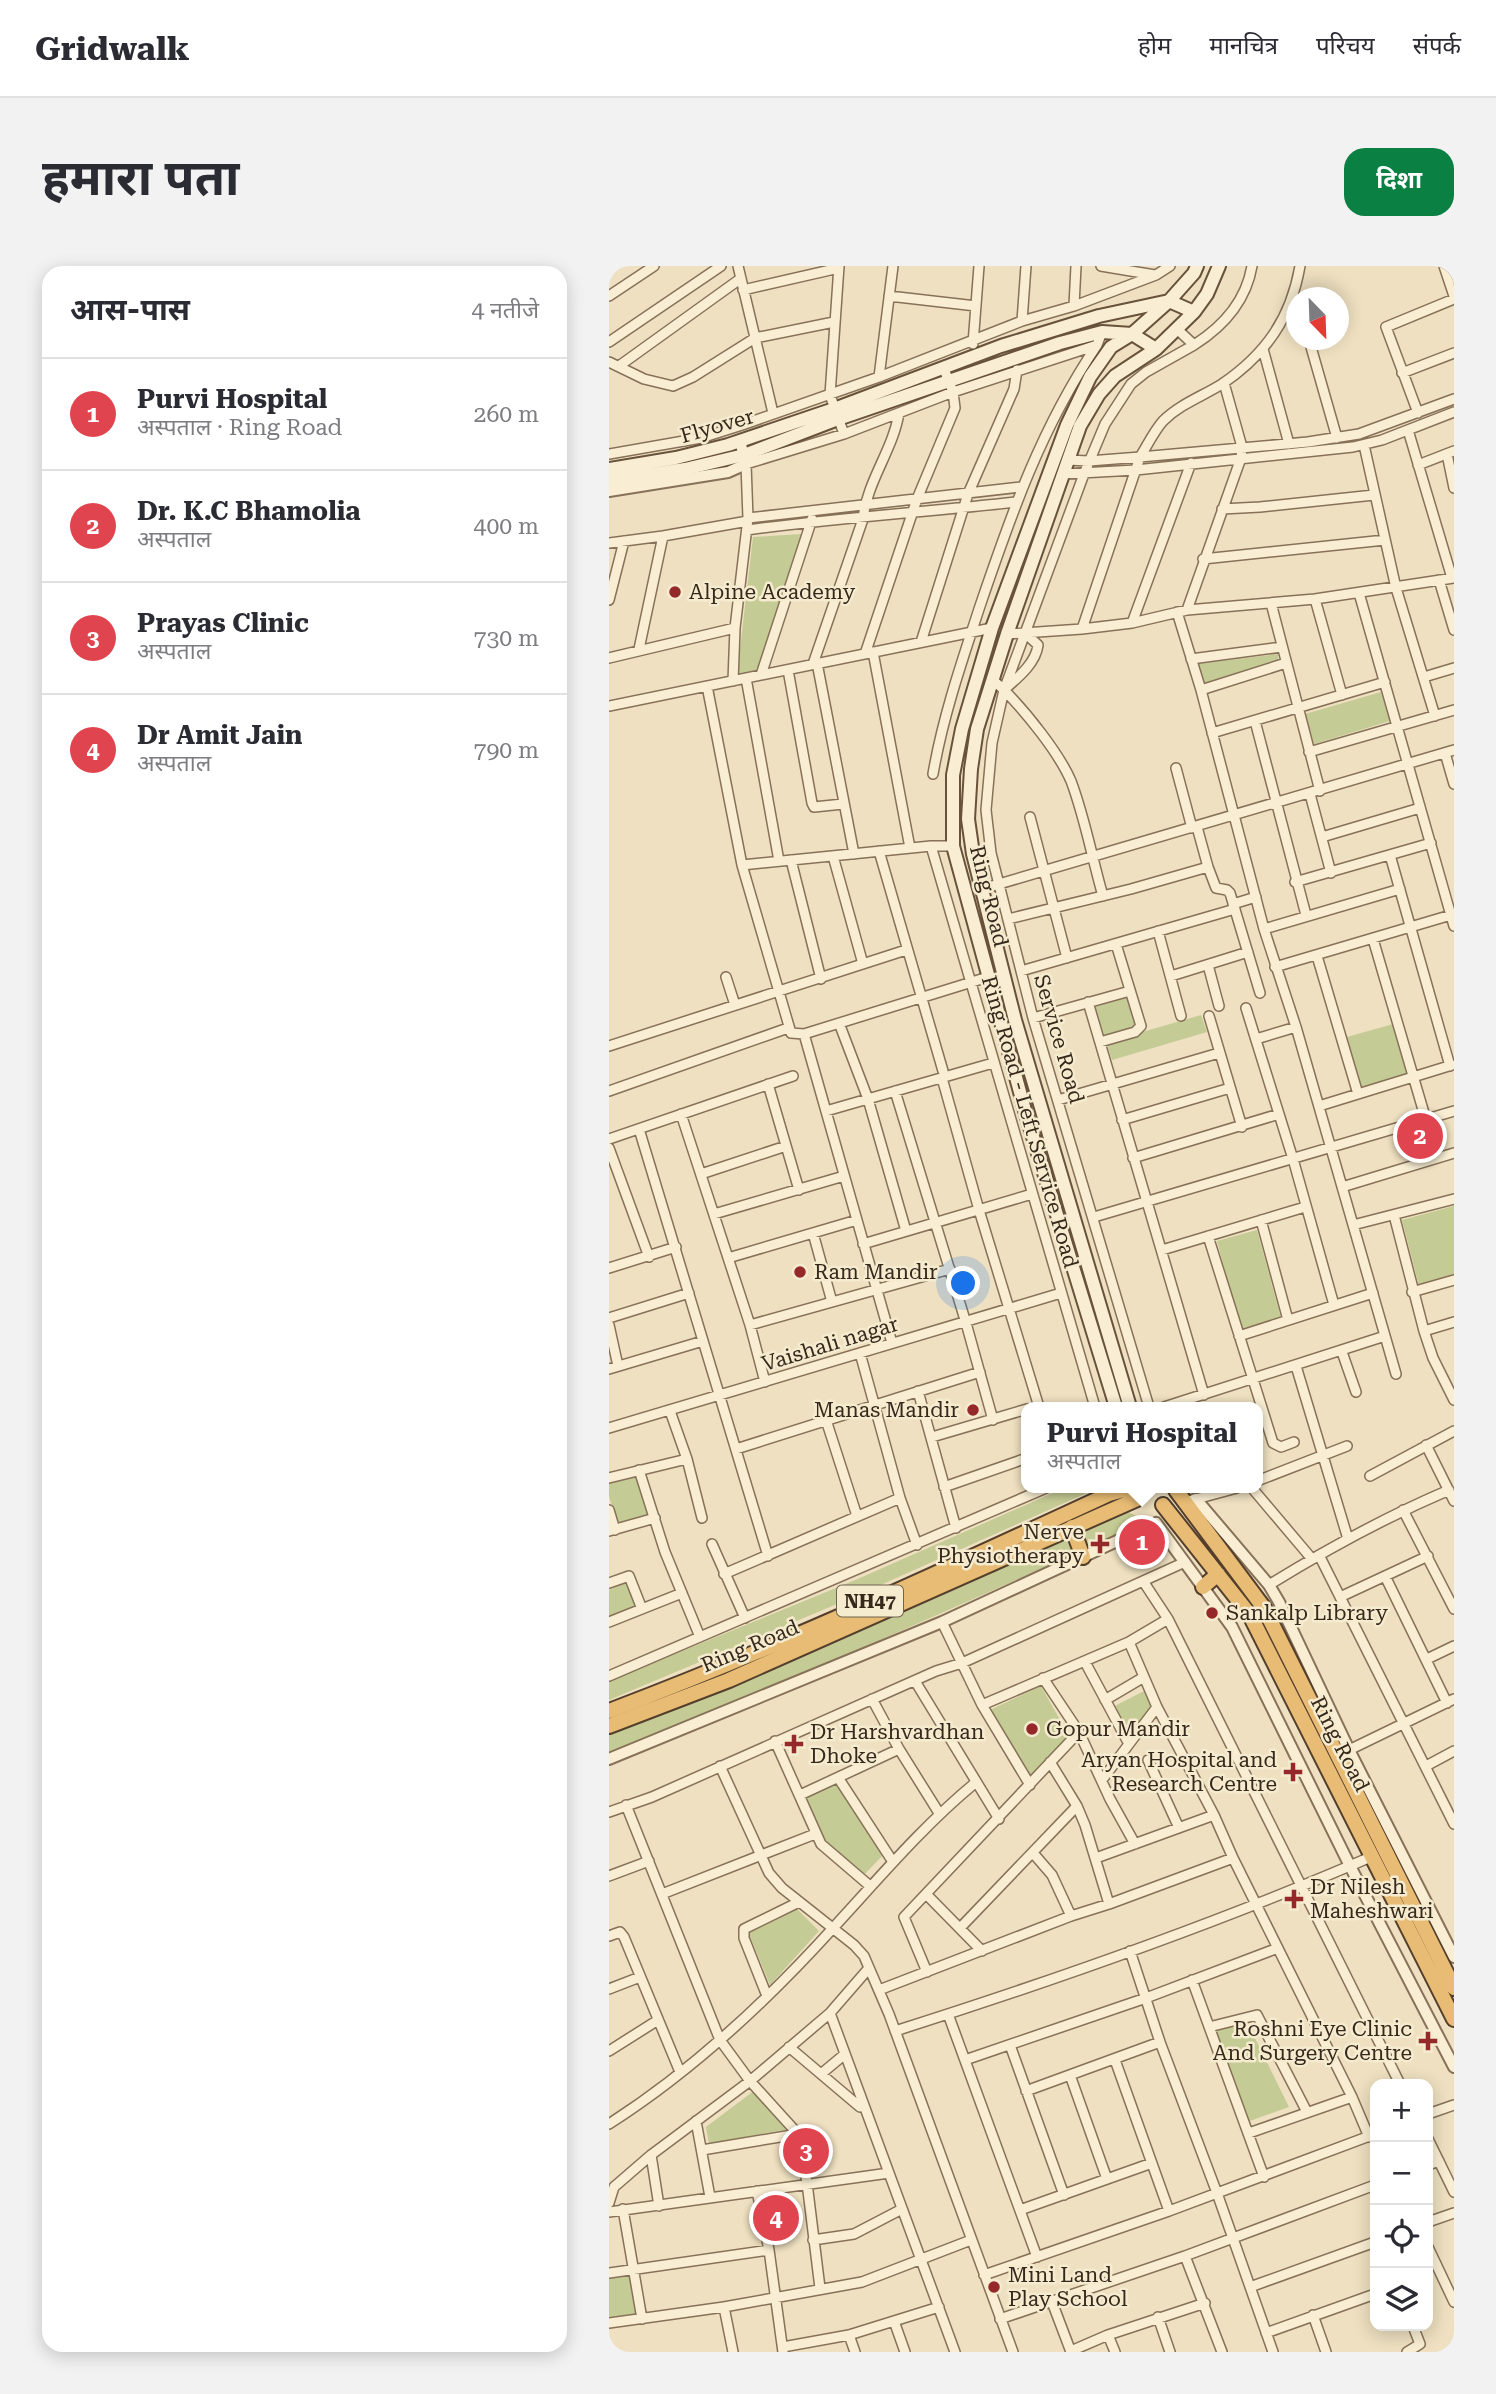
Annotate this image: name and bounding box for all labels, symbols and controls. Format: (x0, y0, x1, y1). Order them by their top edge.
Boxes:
text: Gridwalk (35, 29, 189, 68)
text: होम (1138, 32, 1171, 60)
text: मानचित्र (1209, 32, 1278, 60)
text: परिचय (1316, 32, 1375, 60)
text: संपर्क (1413, 32, 1461, 60)
button: दिशा (1344, 148, 1454, 216)
text: हमारा पता (42, 150, 239, 207)
north arrow (1286, 287, 1349, 350)
text: आस-पास (70, 292, 190, 327)
text: 4 नतीजे (471, 297, 539, 324)
text: Purvi Hospital (137, 384, 327, 414)
text: 1 (87, 401, 99, 428)
text: 260 m (474, 401, 539, 428)
street label: Flyover (677, 404, 757, 448)
text: अस्पताल · Ring Road (137, 414, 342, 441)
text: Dr. K.C Bhamolia (137, 496, 361, 526)
text: 2 (87, 513, 99, 540)
text: 400 m (474, 513, 539, 540)
text: अस्पताल (137, 526, 211, 553)
place label: Alpine Academy (689, 580, 856, 604)
marker: Alpine Academy (667, 584, 683, 600)
text: Prayas Clinic (137, 608, 309, 638)
text: 3 (87, 625, 99, 652)
text: 730 m (474, 625, 539, 652)
text: अस्पताल (137, 638, 211, 665)
text: Dr Amit Jain (137, 720, 302, 750)
text: 4 (87, 737, 99, 764)
text: 790 m (474, 737, 539, 764)
text: अस्पताल (137, 750, 211, 777)
street label: Ring Road (965, 843, 1013, 950)
street label: Service Road (1029, 972, 1089, 1107)
street label: Ring Road - Left Service Road (977, 973, 1083, 1271)
pin: 2 (1397, 1110, 1443, 1162)
place label: Ram Mandir (814, 1260, 938, 1284)
marker: Ram Mandir (792, 1264, 808, 1280)
your location (946, 1266, 980, 1300)
street label: Vaishali nagar (759, 1312, 902, 1376)
place label: Manas Mandir (814, 1398, 959, 1422)
marker: Manas Mandir (965, 1402, 981, 1418)
popup (1021, 1402, 1263, 1493)
text: Purvi Hospital (1047, 1418, 1237, 1448)
text: अस्पताल (1047, 1448, 1121, 1475)
pin: 1 (1119, 1516, 1165, 1568)
place label: Nerve Physiotherapy (937, 1520, 1085, 1568)
marker: Nerve Physiotherapy (1090, 1534, 1110, 1554)
road number: NH47 (837, 1586, 903, 1616)
place label: Sankalp Library (1226, 1601, 1388, 1625)
marker: Sankalp Library (1204, 1605, 1220, 1621)
street label: Ring Road (698, 1614, 803, 1677)
street label: Ring Road (1306, 1692, 1374, 1796)
place label: Gopur Mandir (1046, 1717, 1190, 1741)
place label: Dr Harshvardhan Dhoke (810, 1720, 985, 1768)
marker: Gopur Mandir (1024, 1721, 1040, 1737)
marker: Dr Harshvardhan Dhoke (784, 1734, 804, 1754)
place label: Aryan Hospital and Research Centre (1081, 1748, 1278, 1796)
marker: Aryan Hospital and Research Centre (1283, 1762, 1303, 1782)
place label: Dr Nilesh Maheshwari (1310, 1875, 1434, 1923)
marker: Dr Nilesh Maheshwari (1284, 1889, 1304, 1909)
place label: Roshni Eye Clinic And Surgery Centre (1213, 2017, 1412, 2065)
marker: Roshni Eye Clinic And Surgery Centre (1418, 2031, 1438, 2051)
map controls (1370, 2079, 1433, 2331)
button: + (1370, 2079, 1433, 2142)
pin: 3 (783, 2125, 829, 2177)
button: − (1370, 2142, 1433, 2205)
pin: 4 (753, 2192, 799, 2244)
button: locate (1370, 2205, 1433, 2268)
place label: Mini Land Play School (1008, 2263, 1128, 2311)
button: layers (1370, 2268, 1433, 2331)
marker: Mini Land Play School (986, 2279, 1002, 2295)

